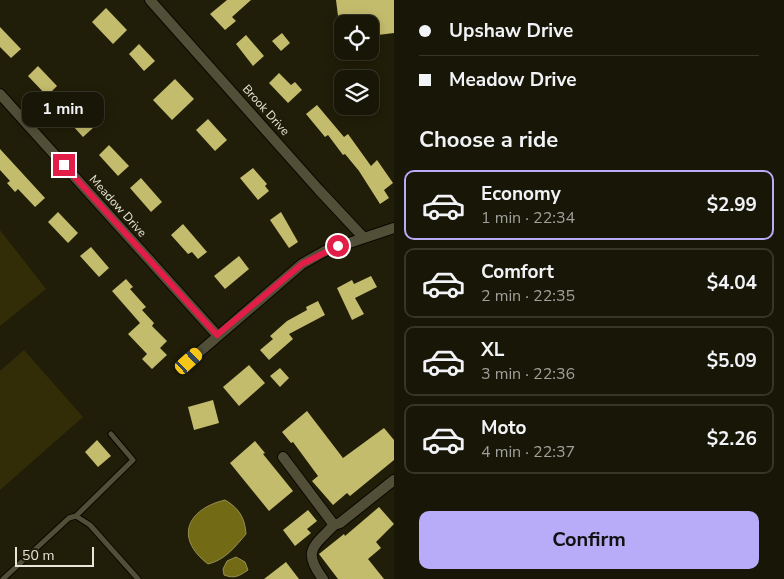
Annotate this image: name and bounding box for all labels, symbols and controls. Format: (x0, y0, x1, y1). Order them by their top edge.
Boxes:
map controls (334, 15, 379, 115)
button: locate (334, 15, 379, 60)
text: Upshaw Drive (449, 18, 573, 44)
text: Meadow Drive (449, 67, 577, 93)
button: layers (334, 70, 379, 115)
street label: Brook Drive (239, 81, 293, 139)
callout: 1 min (23, 92, 105, 128)
text: 1 min (42, 98, 84, 120)
text: Choose a ride (419, 125, 558, 155)
route end (53, 154, 75, 176)
street label: Meadow Drive (86, 172, 150, 240)
text: Economy (481, 181, 561, 207)
icon: car (421, 183, 466, 228)
text: $2.99 (707, 192, 757, 218)
text: 1 min · 22:34 (481, 207, 575, 229)
route start (327, 235, 349, 257)
text: Comfort (481, 259, 554, 285)
icon: car (421, 261, 466, 306)
text: $4.04 (707, 270, 757, 296)
text: 2 min · 22:35 (481, 285, 575, 307)
text: XL (481, 337, 504, 363)
icon: car (421, 339, 466, 384)
car (172, 345, 205, 377)
text: $5.09 (707, 348, 757, 374)
text: 3 min · 22:36 (481, 363, 575, 385)
text: Moto (481, 415, 527, 441)
icon: car (421, 417, 466, 462)
text: $2.26 (707, 426, 757, 452)
text: 4 min · 22:37 (481, 441, 575, 463)
button: Confirm (419, 511, 759, 569)
scale bar (15, 544, 94, 567)
text: 50 m (22, 546, 54, 565)

